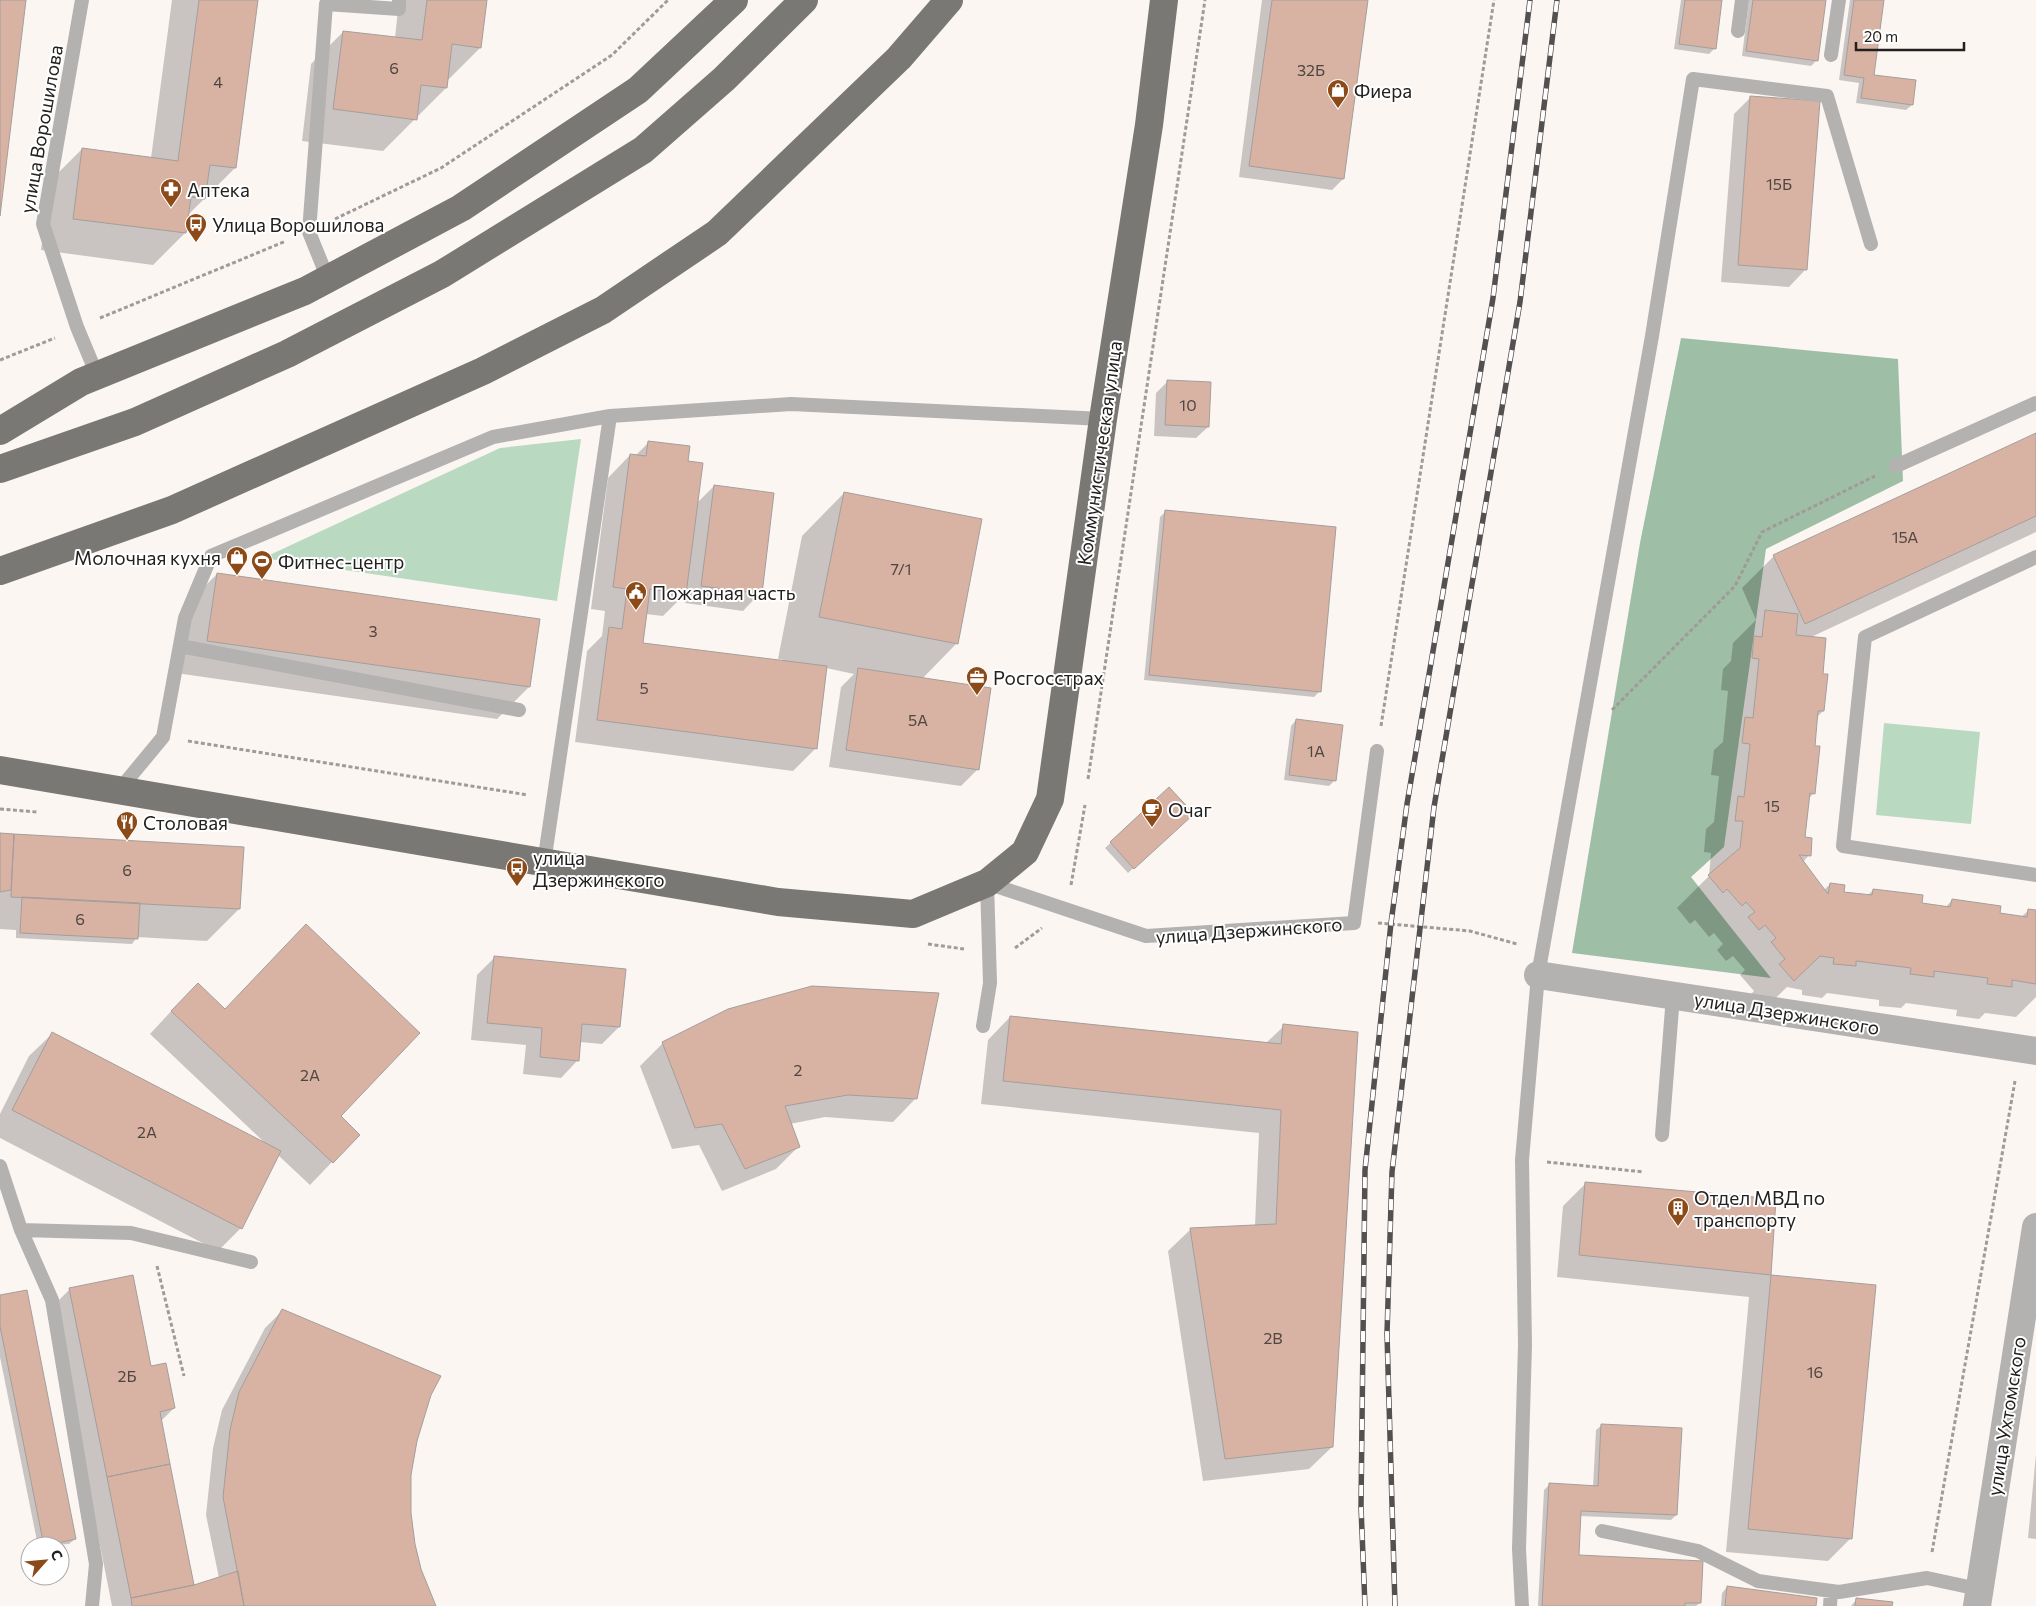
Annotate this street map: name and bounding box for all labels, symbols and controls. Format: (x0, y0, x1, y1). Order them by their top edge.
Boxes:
scale bar (1856, 20, 1964, 52)
text: 20 m (1864, 27, 1898, 45)
street label: улица Ворошилова (15, 43, 67, 215)
house number: 6 (389, 58, 399, 77)
house number: 32Б (1297, 60, 1325, 79)
house number: 4 (213, 72, 223, 91)
shop icon: Фиера (1326, 78, 1350, 109)
place label: Фиера (1354, 79, 1412, 102)
house number: 15Б (1766, 174, 1792, 193)
pharmacy icon: Аптека (159, 177, 183, 208)
place label: Аптека (187, 178, 250, 201)
bus stop icon: Улица Ворошилова (184, 212, 208, 243)
place label: Улица Ворошилова (212, 213, 384, 236)
street label: Коммунистическая улица (1072, 339, 1126, 567)
house number: 10 (1179, 395, 1197, 414)
house number: 15А (1892, 527, 1918, 546)
shop icon: Молочная кухня (225, 545, 249, 576)
place label: Молочная кухня (74, 546, 221, 569)
sports icon: Фитнес-центр (250, 549, 274, 580)
place label: Фитнес-центр (278, 550, 404, 573)
house number: 7/1 (890, 559, 912, 578)
public building icon: Пожарная часть (624, 580, 648, 611)
place label: Пожарная часть (652, 581, 796, 604)
house number: 3 (368, 621, 378, 640)
office icon: Росгосстрах (965, 665, 989, 696)
place label: Росгосстрах (993, 666, 1104, 689)
house number: 5 (639, 678, 649, 697)
house number: 5А (908, 710, 928, 729)
house number: 1А (1307, 741, 1325, 760)
house number: 15 (1764, 796, 1780, 815)
cafe icon: Очаг (1140, 797, 1164, 828)
place label: Очаг (1168, 798, 1212, 821)
restaurant icon: Столовая (115, 810, 139, 841)
place label: Столовая (143, 811, 228, 834)
place label: улица Дзержинского (533, 846, 665, 891)
bus stop icon: улица Дзержинского (505, 856, 529, 887)
house number: 6 (122, 860, 132, 879)
house number: 6 (75, 909, 85, 928)
street label: улица Дзержинского (1155, 912, 1343, 948)
street label: улица Дзержинского (1693, 987, 1881, 1039)
house number: 2 (794, 1060, 803, 1079)
house number: 2А (300, 1065, 320, 1084)
house number: 2А (137, 1122, 157, 1141)
place label: Отдел МВД по транспорту (1694, 1186, 1825, 1231)
building icon: Отдел МВД по транспорту (1666, 1196, 1690, 1227)
house number: 2В (1263, 1328, 1283, 1347)
street label: улица Ухтомского (1982, 1335, 2030, 1497)
house number: 16 (1807, 1362, 1823, 1381)
house number: 2Б (118, 1366, 136, 1385)
north arrow (20, 1536, 70, 1586)
text: С (47, 1547, 67, 1563)

